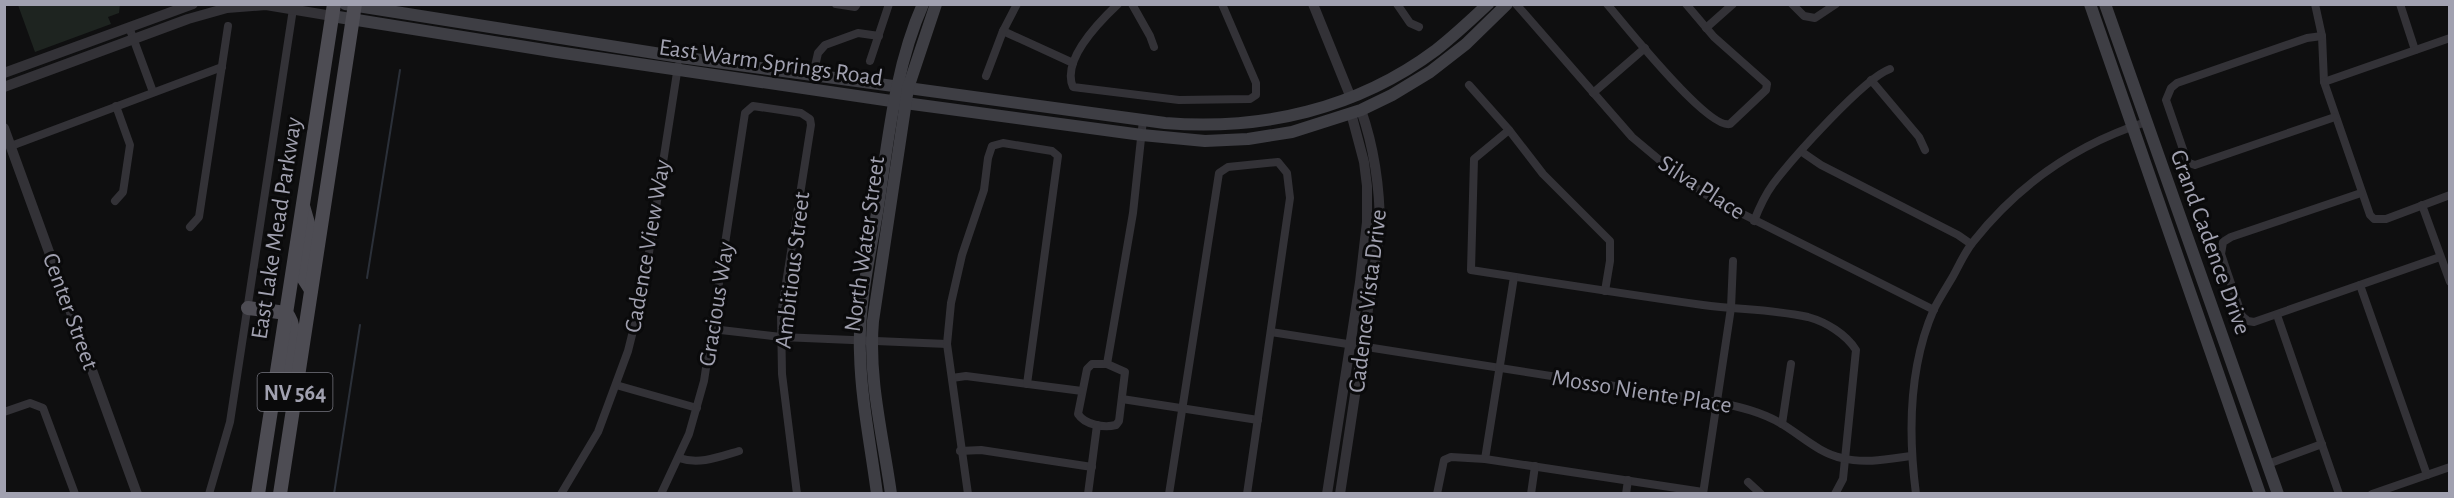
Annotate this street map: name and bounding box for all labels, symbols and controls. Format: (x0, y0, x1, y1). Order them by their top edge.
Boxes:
street label: East Warm Springs Road (657, 35, 884, 91)
street label: East Lake Mead Parkway (248, 115, 306, 341)
street label: Grand Cadence Drive (2165, 147, 2255, 338)
street label: Silva Place (1654, 151, 1749, 224)
street label: North Water Street (841, 154, 889, 334)
street label: Cadence View Way (621, 158, 675, 335)
street label: Ambitious Street (771, 190, 815, 350)
street label: Cadence Vista Drive (1345, 208, 1391, 394)
street label: Gracious Way (695, 240, 739, 368)
street label: Center Street (38, 250, 102, 373)
street label: Mosso Niente Place (1550, 366, 1733, 418)
road number: NV 564 (258, 373, 332, 411)

